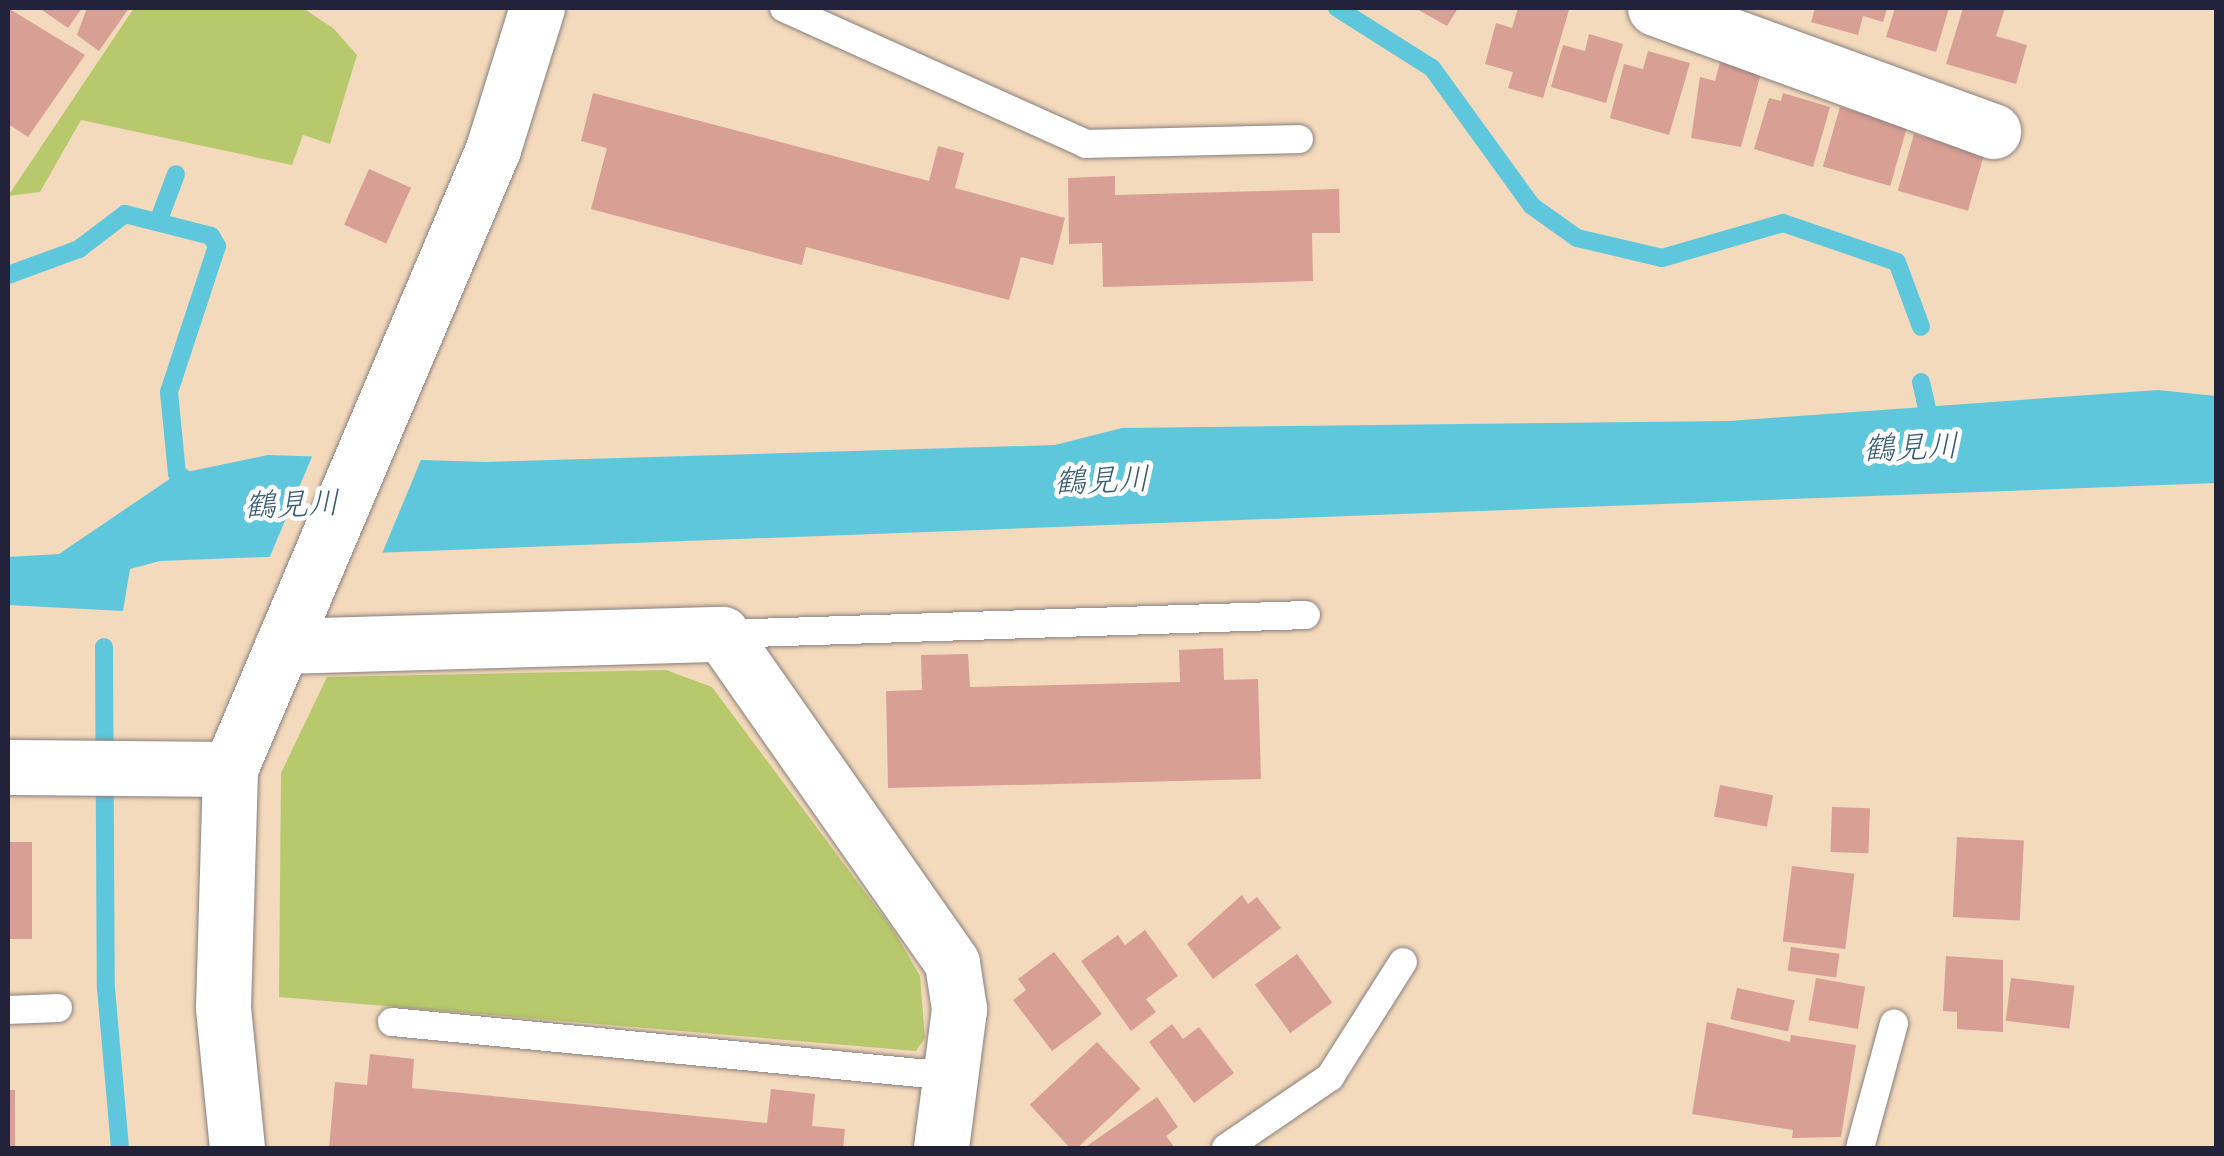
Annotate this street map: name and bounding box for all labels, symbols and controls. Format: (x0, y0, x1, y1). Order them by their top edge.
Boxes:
water label: 鶴見川 (1862, 426, 1960, 468)
water label: 鶴見川 (1053, 459, 1151, 501)
water label: 鶴見川 (243, 483, 341, 525)

